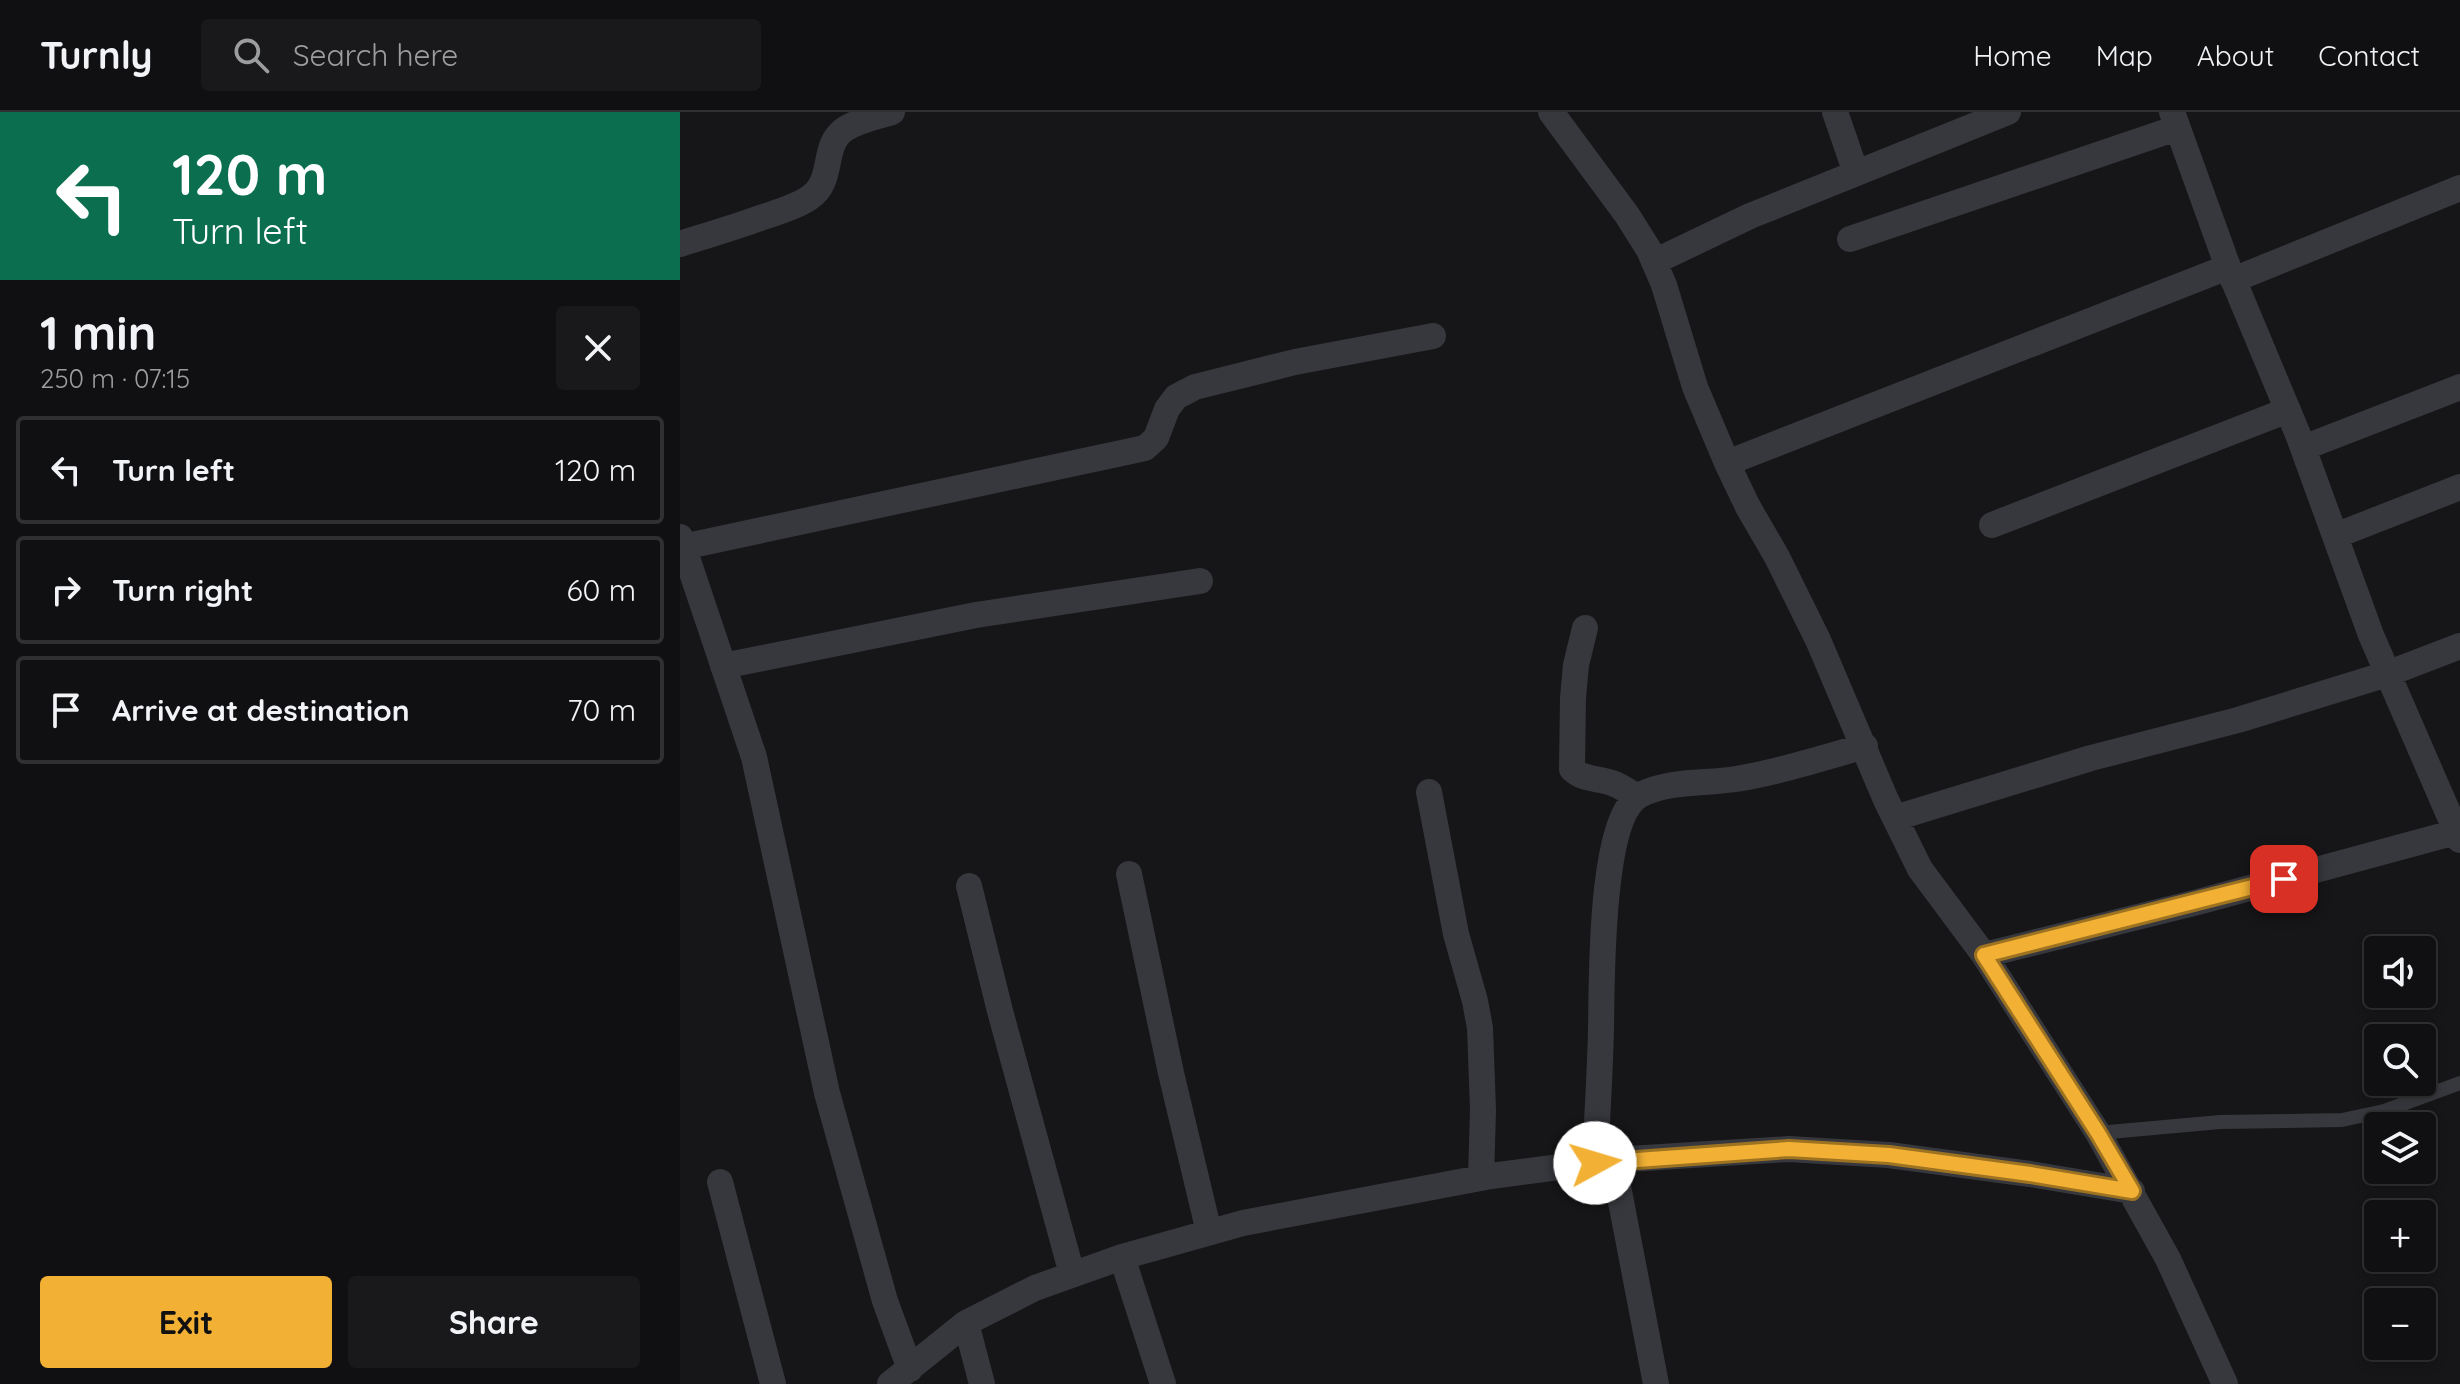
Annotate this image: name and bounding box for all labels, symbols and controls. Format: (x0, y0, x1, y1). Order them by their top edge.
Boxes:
search box (201, 19, 761, 91)
text: Turnly (40, 31, 153, 79)
icon: search (229, 33, 273, 77)
text: Search here (293, 36, 458, 74)
text: Home (1973, 38, 2052, 73)
text: Map (2096, 38, 2153, 73)
text: About (2197, 38, 2274, 73)
text: Contact (2318, 38, 2420, 73)
text: 120 m (172, 139, 327, 209)
icon: left (40, 144, 144, 248)
text: Turn left (172, 208, 308, 253)
text: 1 min (40, 302, 156, 362)
button: close (556, 306, 640, 390)
text: 250 m · 07:15 (40, 362, 190, 395)
icon: left (44, 448, 88, 492)
text: Turn left (112, 451, 235, 489)
text: 120 m (555, 451, 636, 489)
icon: right (44, 568, 88, 612)
text: Turn right (112, 571, 253, 609)
text: 60 m (566, 571, 636, 609)
icon: arrive (44, 688, 88, 732)
text: Arrive at destination (112, 691, 410, 729)
text: 70 m (567, 691, 636, 729)
pin (2250, 845, 2318, 913)
icon: arrive (2262, 857, 2306, 901)
map controls (2364, 936, 2436, 1360)
button: sound (2364, 936, 2436, 1008)
button: search (2364, 1024, 2436, 1096)
button: layers (2364, 1112, 2436, 1184)
position arrow (1553, 1121, 1637, 1205)
button: + (2364, 1200, 2436, 1272)
button: Exit (40, 1276, 332, 1368)
button: Share (348, 1276, 640, 1368)
button: − (2364, 1288, 2436, 1360)

